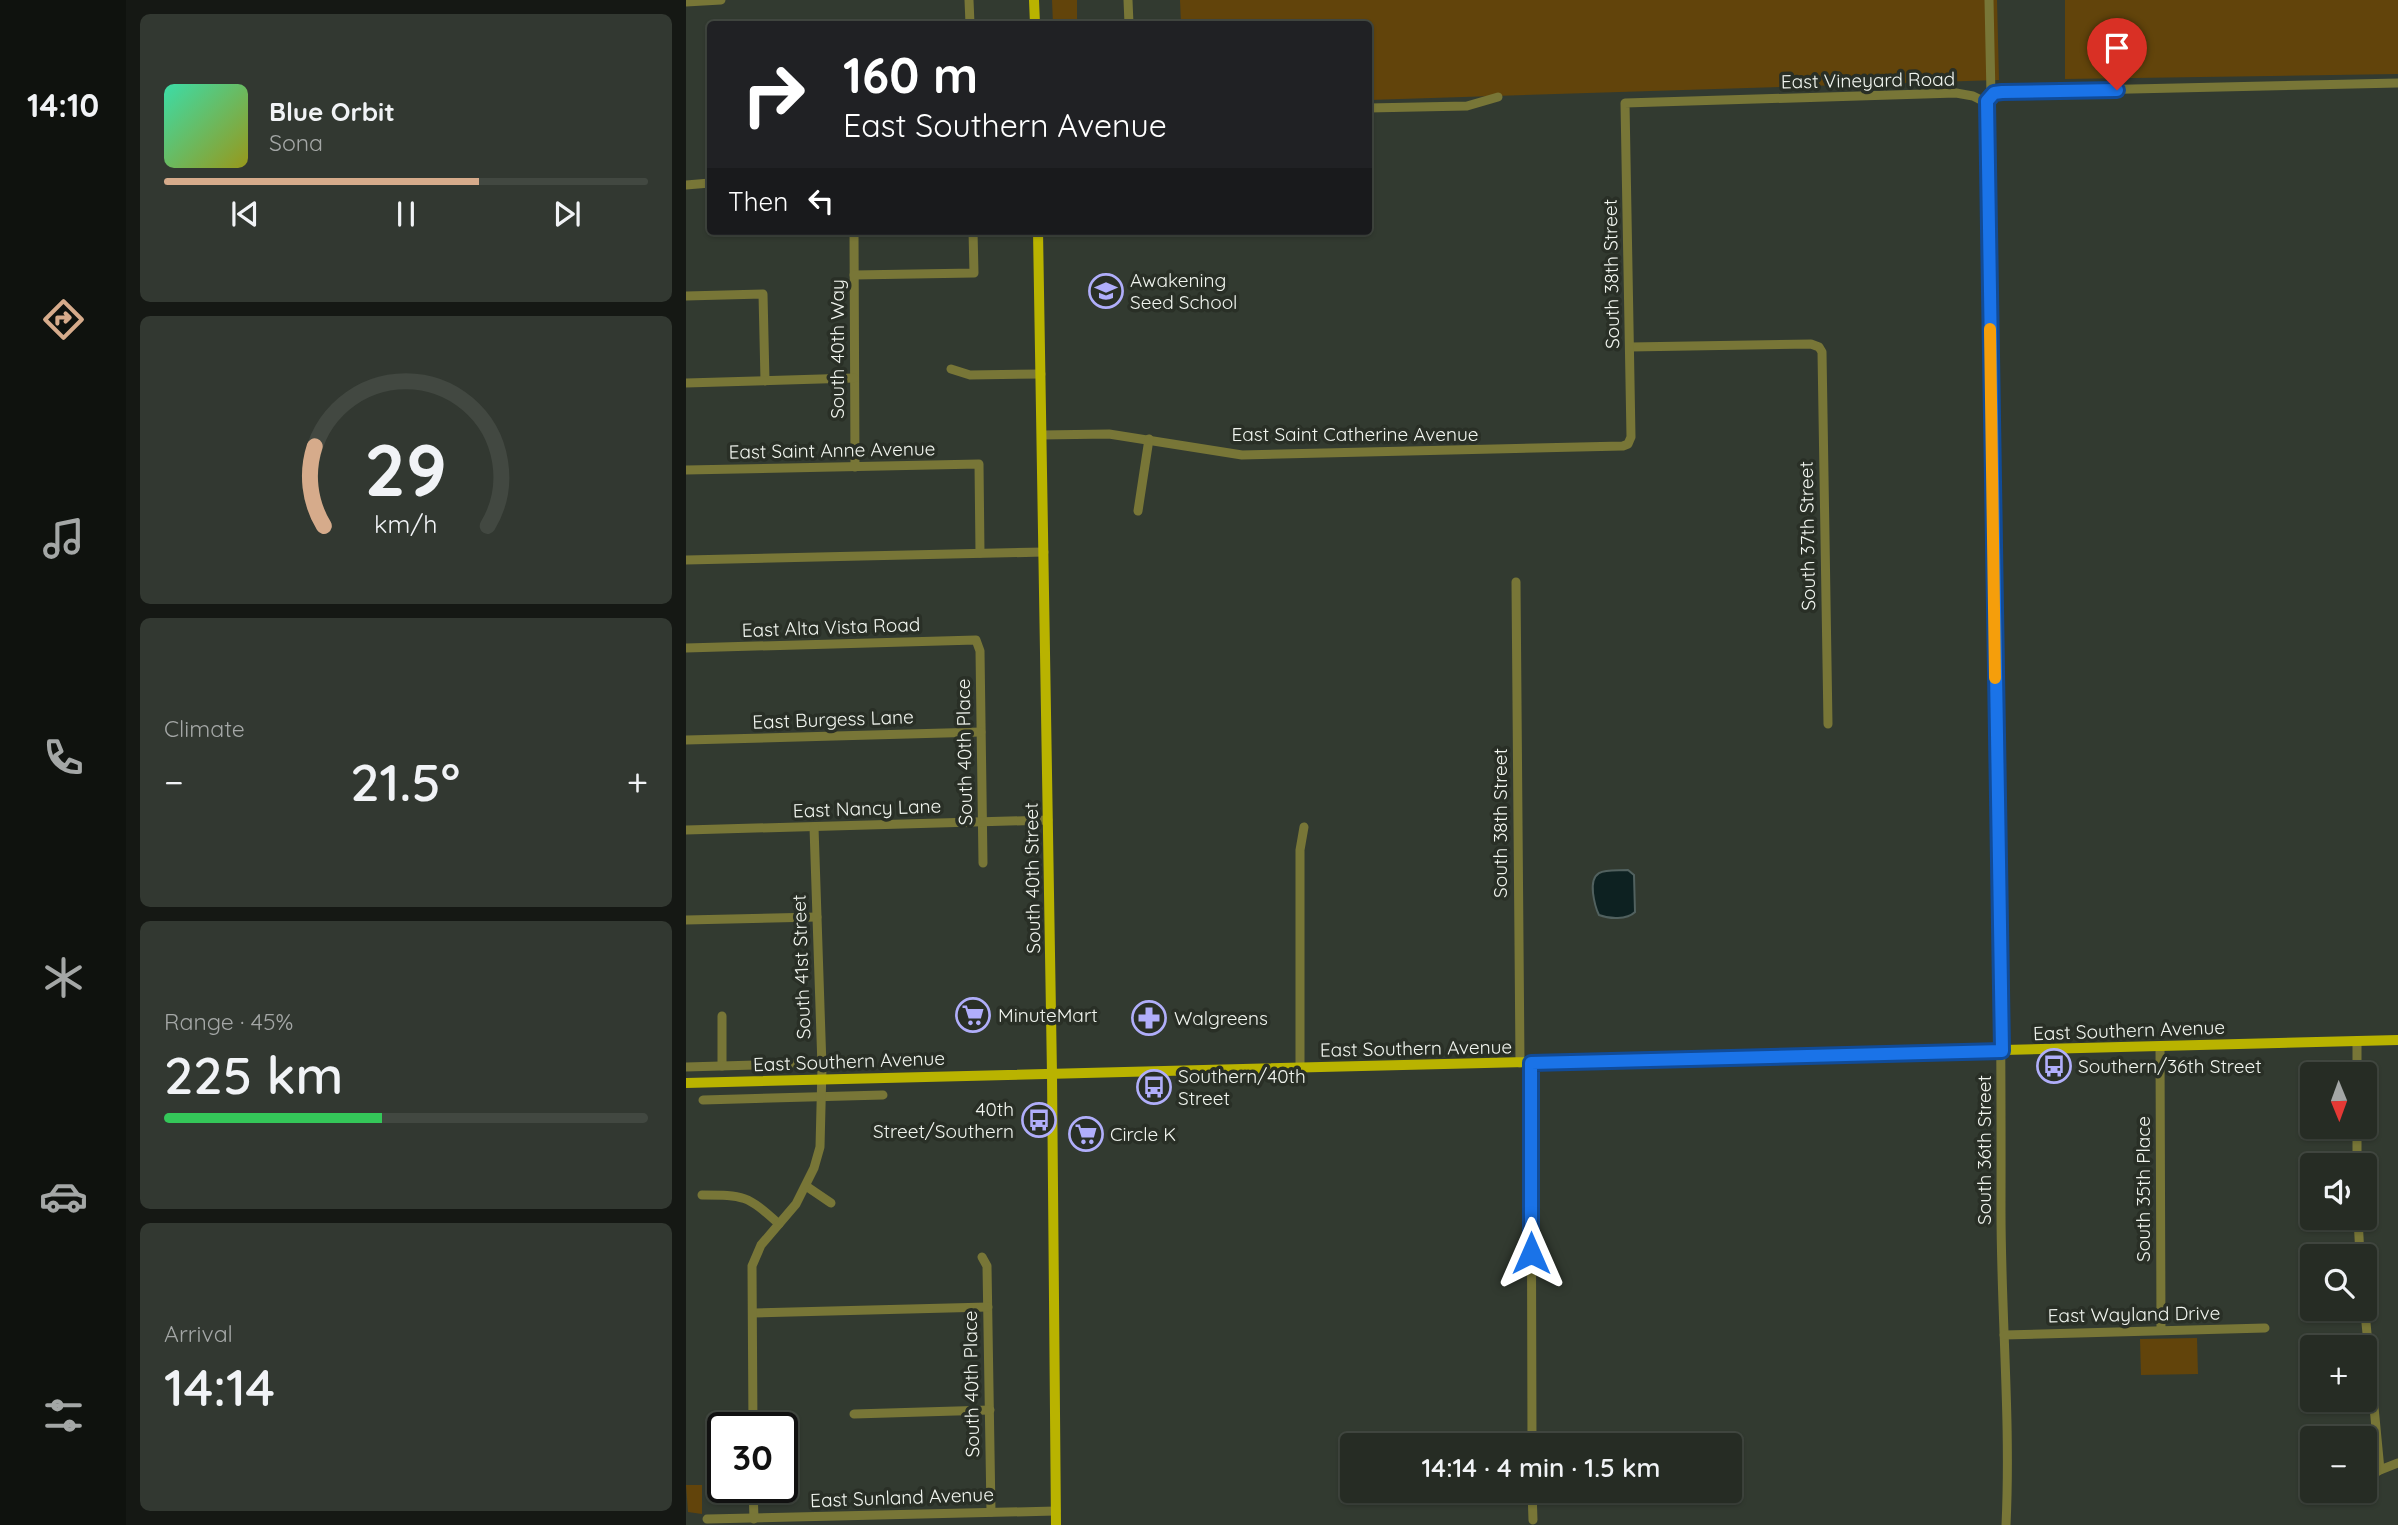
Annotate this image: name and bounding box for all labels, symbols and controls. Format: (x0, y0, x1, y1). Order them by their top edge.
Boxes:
pin (2087, 18, 2147, 90)
icon: arrive (2098, 29, 2136, 67)
text: 160 m (843, 44, 978, 105)
icon: right (728, 49, 819, 140)
street label: East Vineyard Road (1781, 66, 1955, 94)
text: 14:10 (27, 85, 99, 125)
text: Blue Orbit (269, 95, 395, 128)
text: East Southern Avenue (843, 105, 1167, 145)
text: Sona (269, 128, 323, 157)
icon: left (802, 182, 840, 220)
text: Then (728, 185, 788, 218)
icon: previous (226, 195, 264, 233)
icon: pause (387, 195, 425, 233)
icon: next (548, 195, 586, 233)
street label: South 38th Street (1598, 199, 1624, 349)
place label: Awakening Seed School (1130, 268, 1237, 314)
school or university icon: Awakening Seed School (1087, 272, 1125, 310)
street label: South 40th Way (825, 279, 849, 419)
icon: directions (39, 295, 88, 344)
street label: East Saint Catherine Avenue (1232, 422, 1478, 446)
text: 29 (365, 424, 447, 515)
street label: East Saint Anne Avenue (728, 436, 936, 464)
street label: South 37th Street (1794, 461, 1820, 611)
text: km/h (374, 508, 438, 539)
icon: music (39, 514, 88, 563)
street label: East Alta Vista Road (741, 612, 921, 642)
street label: South 40th Place (951, 678, 977, 826)
street label: East Burgess Lane (752, 704, 914, 734)
text: Climate (164, 714, 245, 743)
icon: phone (39, 733, 88, 782)
street label: South 38th Street (1488, 748, 1512, 898)
text: 21.5° (350, 749, 460, 814)
text: − (164, 758, 184, 806)
text: + (627, 758, 648, 806)
street label: East Nancy Lane (792, 793, 942, 823)
street label: South 40th Street (1019, 802, 1045, 954)
street label: South 41st Street (786, 894, 816, 1040)
icon: climate (39, 953, 88, 1002)
supermarket icon: MinuteMart (954, 996, 992, 1034)
pharmacy icon: Walgreens (1130, 999, 1168, 1037)
place label: MinuteMart (998, 1003, 1098, 1027)
place label: Walgreens (1174, 1006, 1268, 1030)
text: Range · 45% (164, 1007, 293, 1036)
street label: East Southern Avenue (2033, 1015, 2225, 1045)
street label: East Southern Avenue (1320, 1034, 1512, 1062)
text: 225 km (164, 1042, 343, 1107)
street label: East Southern Avenue (753, 1046, 945, 1076)
bus stop icon: Southern/36th Street (2035, 1047, 2073, 1085)
place label: Southern/36th Street (2078, 1054, 2262, 1078)
north arrow (2300, 1062, 2376, 1139)
map controls (2300, 1062, 2377, 1503)
place label: Southern/40th Street (1178, 1064, 1306, 1110)
bus stop icon: Southern/40th Street (1135, 1068, 1173, 1106)
street label: South 36th Street (1972, 1075, 1996, 1225)
place label: 40th Street/Southern (873, 1097, 1014, 1143)
bus stop icon: 40th Street/Southern (1020, 1101, 1058, 1139)
supermarket icon: Circle K (1067, 1115, 1105, 1153)
street label: South 35th Place (2131, 1116, 2155, 1262)
place label: Circle K (1110, 1122, 1176, 1146)
button: sound (2300, 1153, 2377, 1230)
icon: car (39, 1172, 88, 1221)
position arrow (1494, 1216, 1568, 1290)
button: search (2300, 1244, 2377, 1321)
street label: East Wayland Drive (2047, 1300, 2221, 1328)
street label: South 40th Place (958, 1310, 984, 1458)
text: Arrival (164, 1319, 233, 1348)
button: + (2300, 1335, 2377, 1412)
text: 14:14 (164, 1354, 275, 1419)
icon: filters (39, 1391, 88, 1440)
speed limit sign: 30 (707, 1412, 798, 1503)
button: − (2300, 1426, 2377, 1503)
text: 14:14 · 4 min · 1.5 km (1422, 1451, 1660, 1484)
street label: East Sunland Avenue (810, 1482, 994, 1512)

